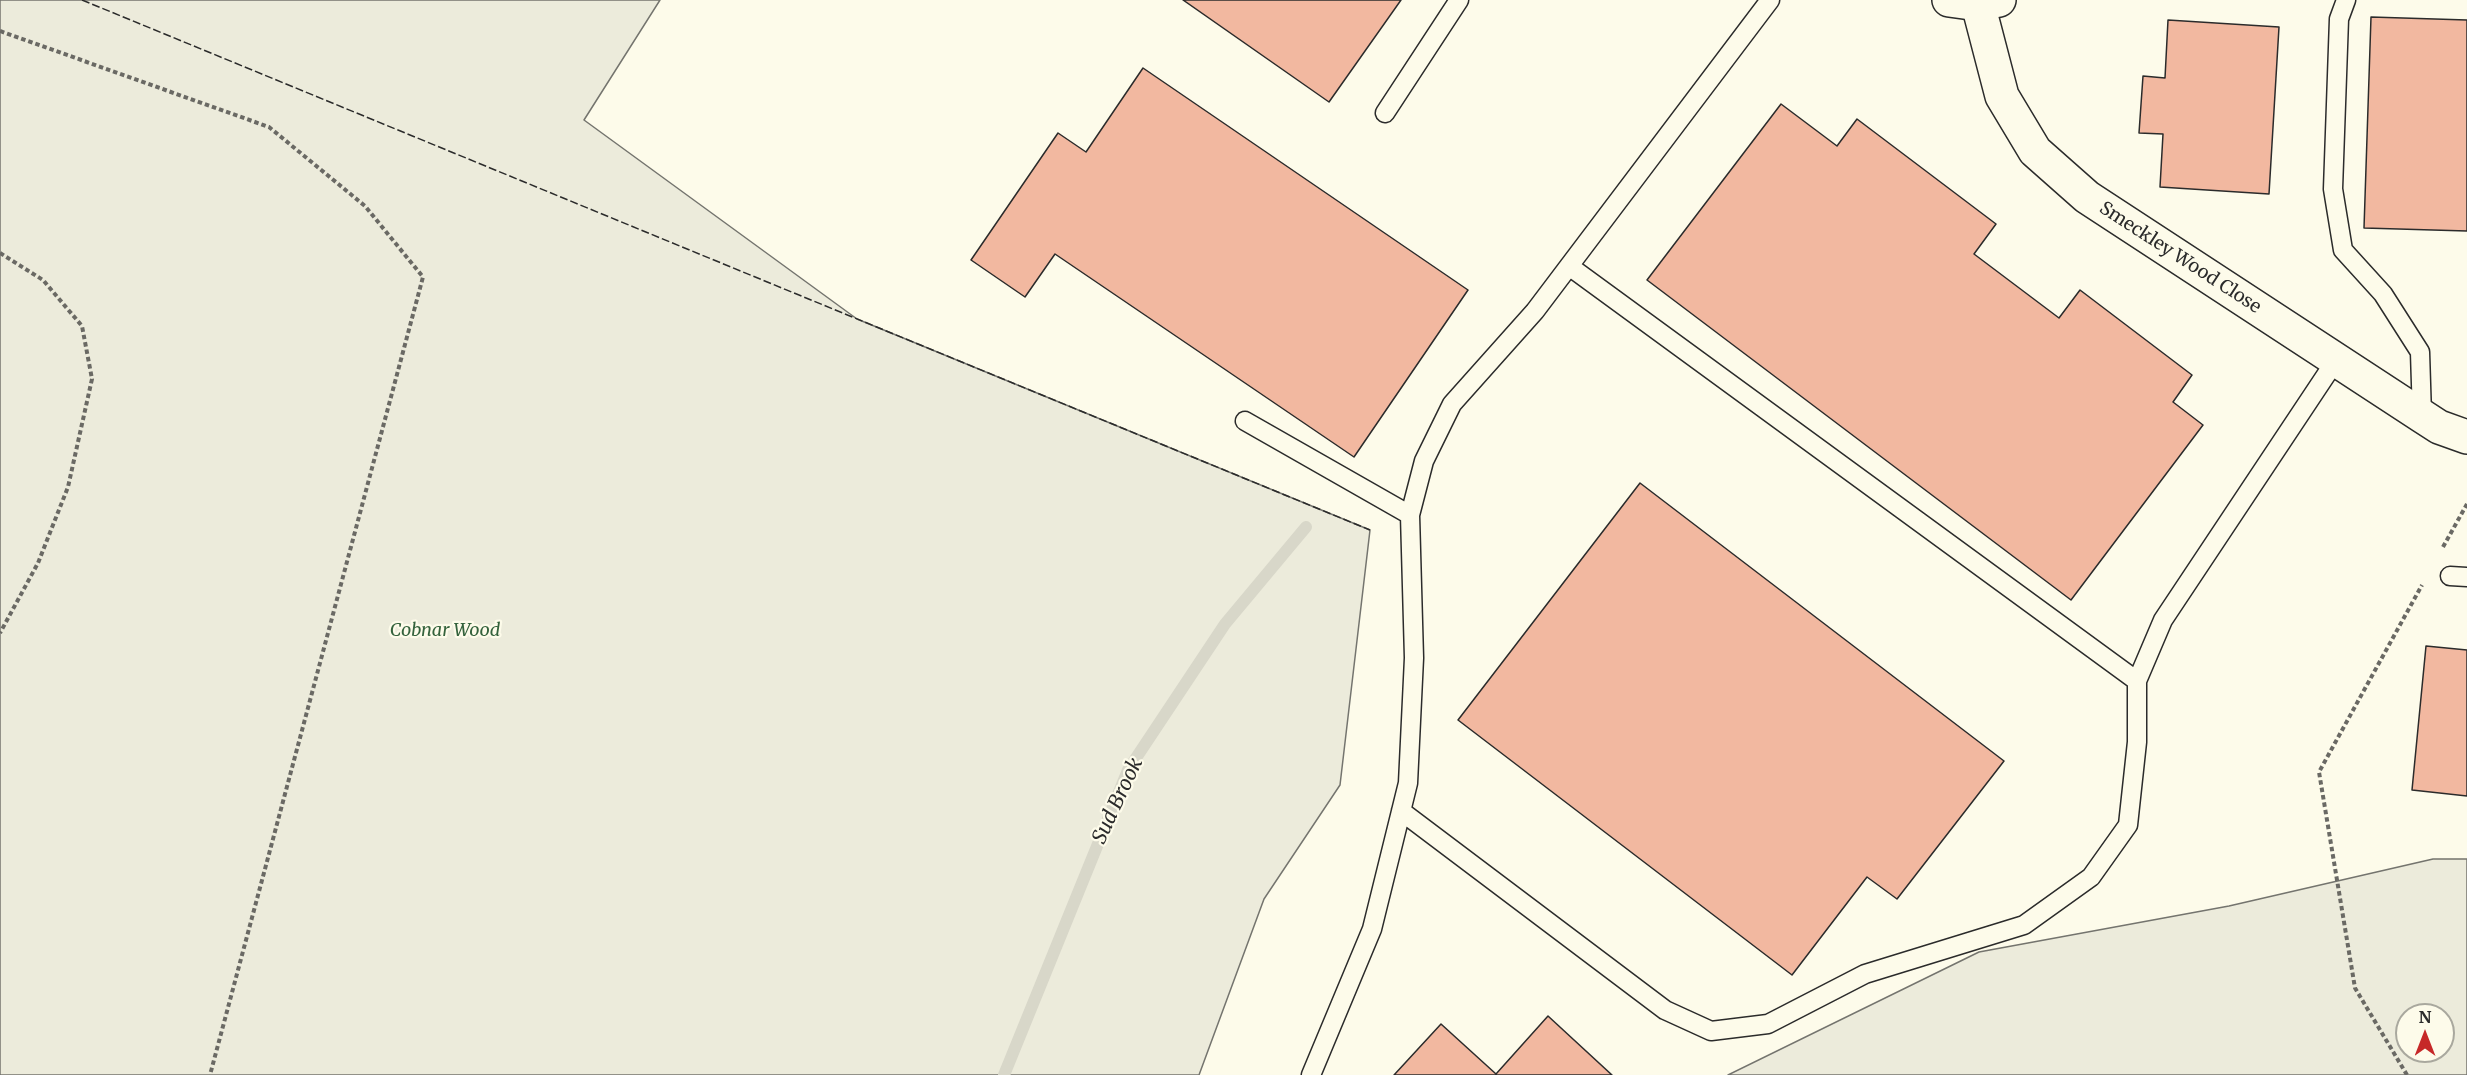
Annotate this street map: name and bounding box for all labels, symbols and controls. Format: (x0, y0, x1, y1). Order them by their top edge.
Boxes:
street label: Smeckley Wood Close (2095, 198, 2265, 318)
park label: Cobnar Wood (390, 620, 500, 642)
water label: Sud Brook (1088, 754, 1148, 848)
north arrow (2395, 1003, 2455, 1063)
text: N (2419, 1007, 2431, 1027)

